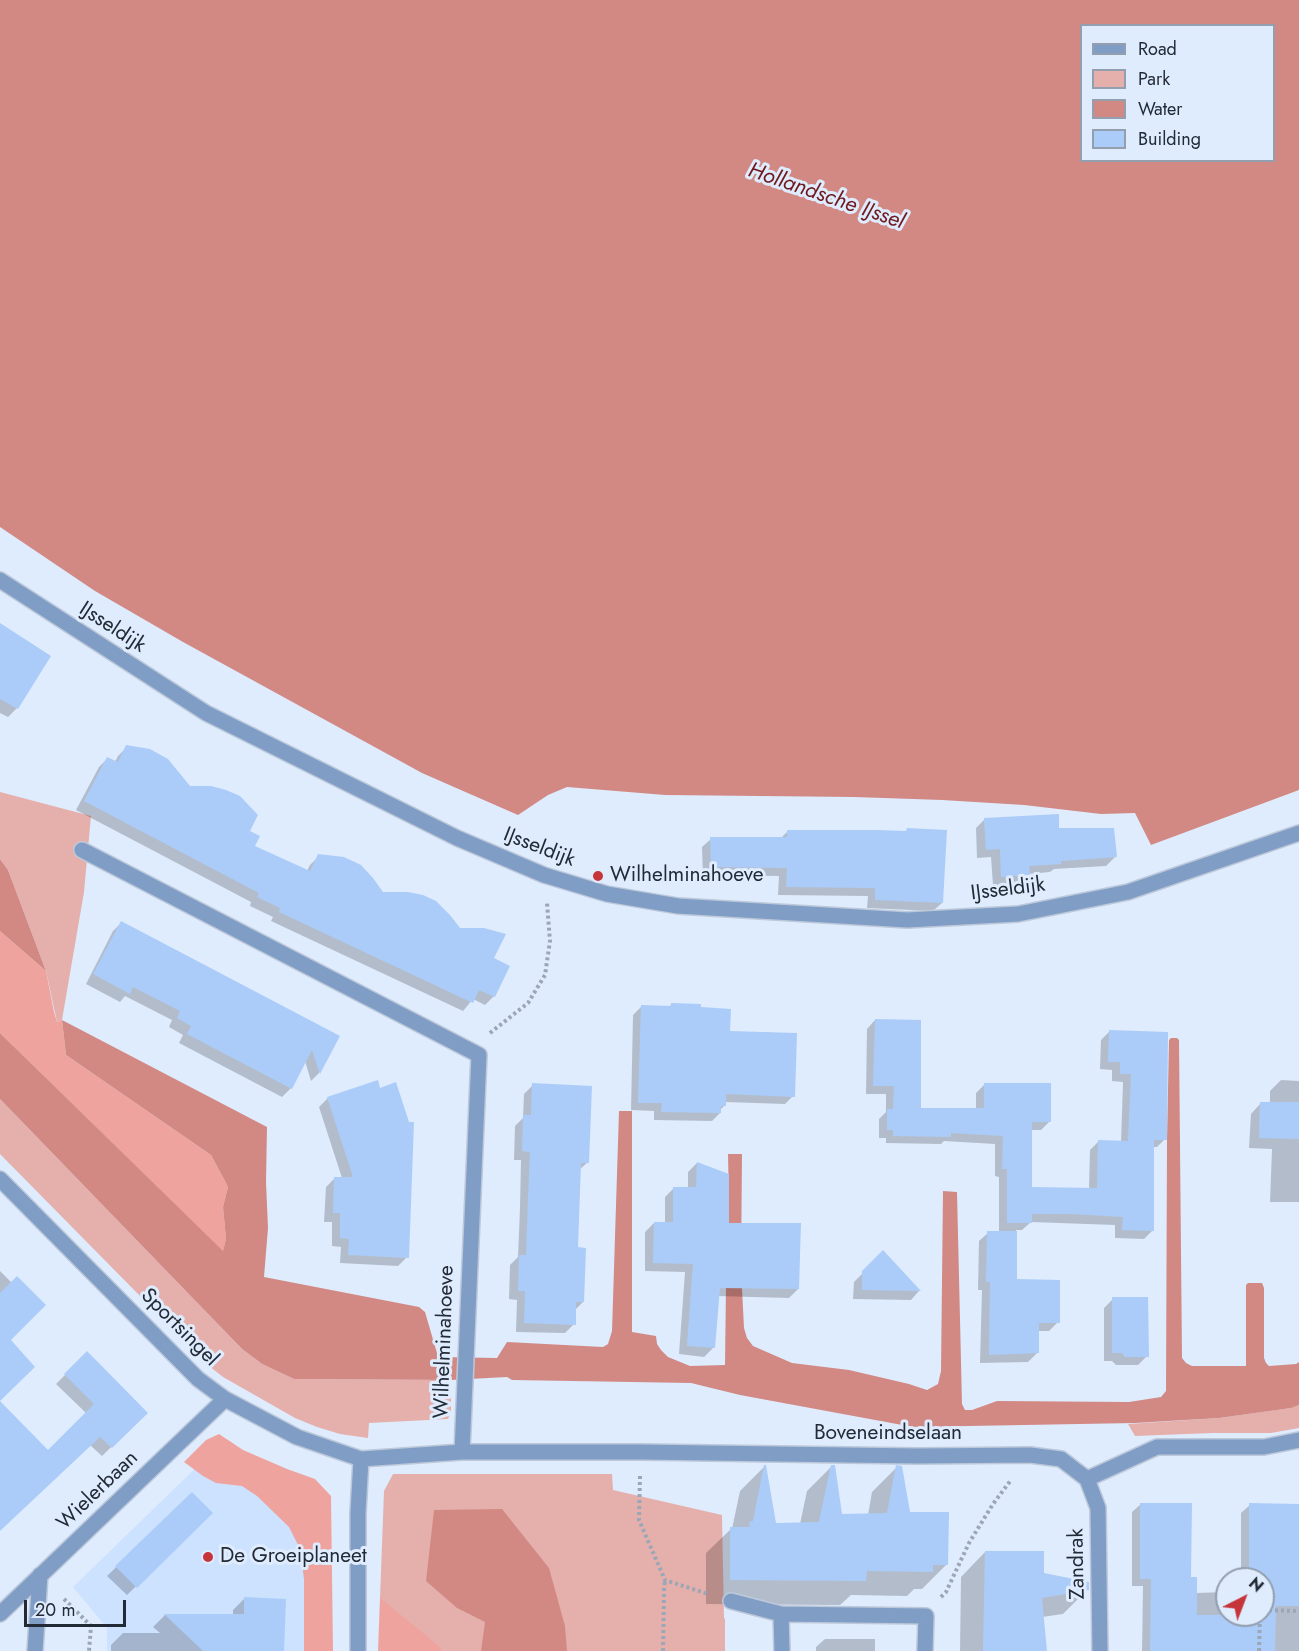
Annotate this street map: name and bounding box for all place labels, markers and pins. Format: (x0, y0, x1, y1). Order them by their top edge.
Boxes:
place label: Wilhelminahoeve (610, 863, 763, 889)
marker: Wilhelminahoeve (591, 869, 605, 883)
place label: De Groeiplaneet (220, 1544, 367, 1570)
marker: De Groeiplaneet (201, 1550, 215, 1564)

